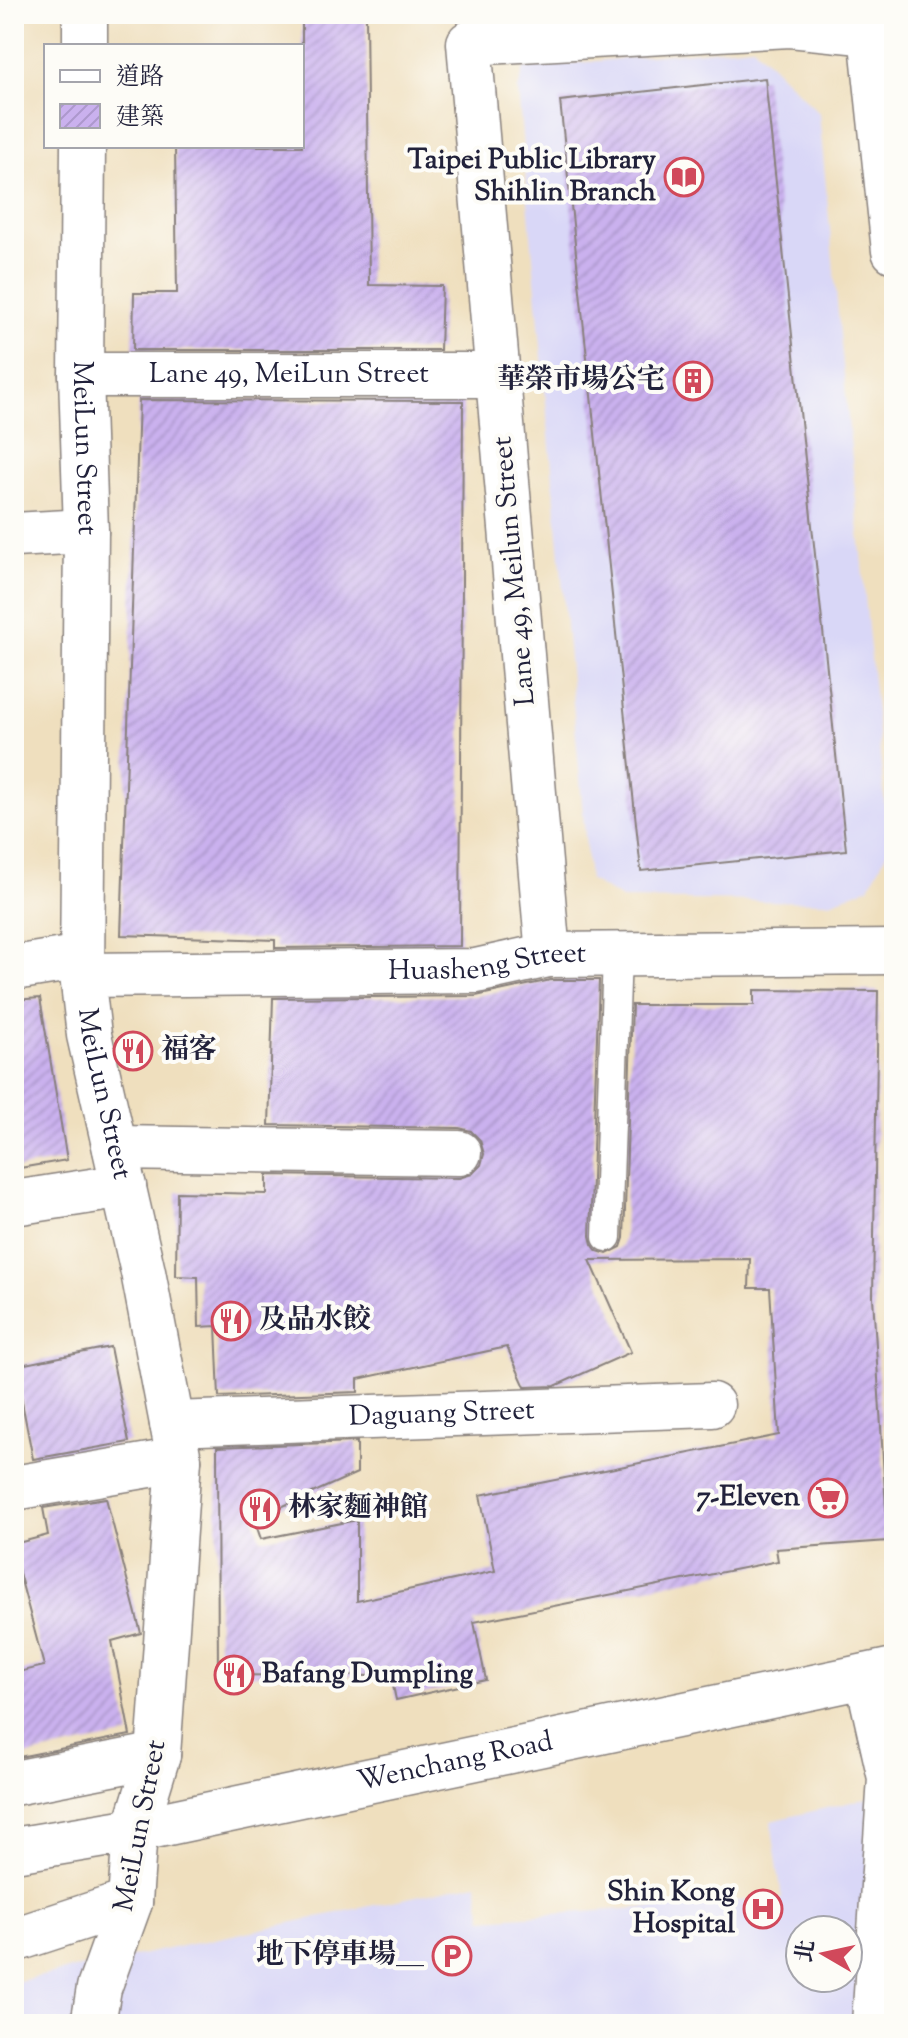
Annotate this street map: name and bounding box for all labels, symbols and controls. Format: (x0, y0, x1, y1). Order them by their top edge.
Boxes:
legend (44, 44, 304, 148)
text: 道路 (116, 61, 164, 95)
text: 建築 (116, 101, 164, 135)
place label: Taipei Public Library Shihlin Branch (408, 141, 657, 213)
library icon: Taipei Public Library Shihlin Branch (663, 156, 705, 198)
street label: Lane 49, MeiLun Street (149, 355, 429, 395)
building icon: 華榮市場公宅 (672, 360, 714, 402)
street label: MeiLun Street (61, 361, 106, 536)
place label: 華榮市場公宅 (497, 361, 665, 401)
street label: Lane 49, Meilun Street (483, 434, 547, 707)
street label: Huasheng Street (388, 935, 587, 992)
street label: MeiLun Street (66, 1006, 141, 1184)
restaurant icon: 福客 (112, 1030, 154, 1072)
place label: 福客 (161, 1031, 217, 1071)
restaurant icon: 及品水餃 (210, 1300, 252, 1342)
place label: 及品水餃 (259, 1301, 371, 1341)
street label: Daguang Street (348, 1391, 536, 1438)
supermarket icon: 7-Eleven (807, 1477, 849, 1519)
place label: 7-Eleven (696, 1478, 800, 1518)
restaurant icon: 林家麵神館 (239, 1488, 281, 1530)
place label: 林家麵神館 (288, 1489, 428, 1529)
restaurant icon: Bafang Dumpling (213, 1654, 255, 1696)
place label: Bafang Dumpling (262, 1655, 474, 1695)
street label: Wenchang Road (354, 1722, 557, 1803)
street label: MeiLun Street (105, 1736, 177, 1915)
place label: Shin Kong Hospital (607, 1873, 735, 1945)
hospital icon: Shin Kong Hospital (742, 1888, 784, 1930)
north arrow (784, 1914, 864, 1994)
parking icon: 地下停車場＿ (431, 1935, 473, 1977)
place label: 地下停車場＿ (256, 1936, 424, 1976)
text: 北 (790, 1938, 825, 1965)

